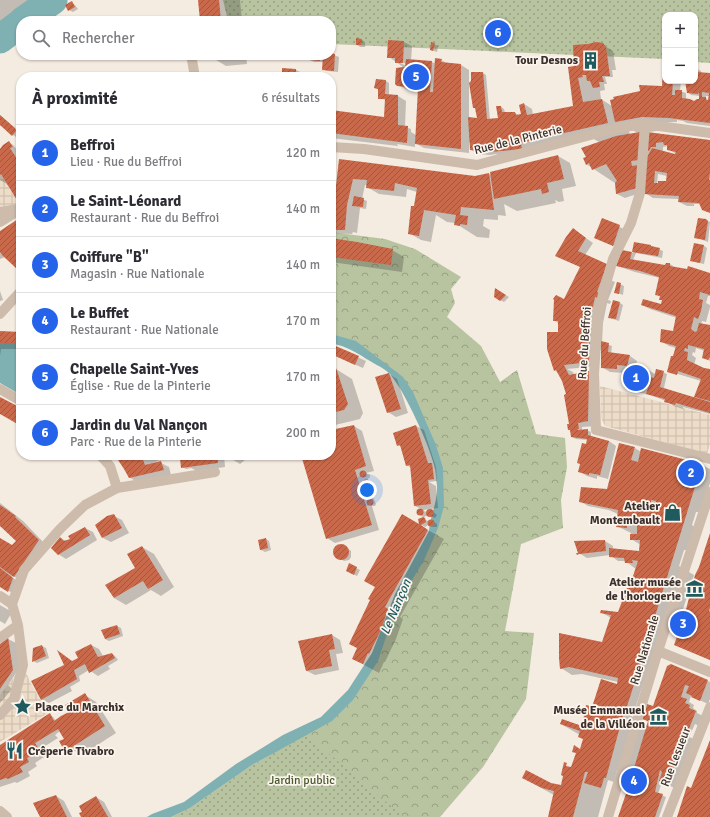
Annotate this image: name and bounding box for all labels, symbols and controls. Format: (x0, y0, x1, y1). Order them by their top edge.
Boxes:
map controls (662, 12, 698, 84)
button: + (662, 12, 698, 48)
search box (16, 16, 336, 60)
pin: 6 (485, 18, 511, 48)
icon: search (30, 27, 52, 49)
text: Rechercher (62, 29, 135, 47)
button: − (662, 48, 698, 84)
building icon: Tour Desnos (581, 50, 601, 70)
place label: Tour Desnos (515, 53, 579, 68)
pin: 5 (403, 62, 429, 92)
text: À proximité (32, 88, 118, 109)
text: 6 résultats (261, 90, 320, 106)
street label: Rue de la Pinterie (473, 122, 563, 158)
text: Beffroi (70, 136, 115, 154)
text: 1 (41, 145, 49, 161)
text: 120 m (286, 145, 320, 161)
text: Lieu · Rue du Beffroi (70, 154, 182, 170)
text: Le Saint-Léonard (70, 192, 181, 210)
text: 2 (41, 201, 49, 217)
text: 140 m (286, 201, 320, 217)
text: Restaurant · Rue du Beffroi (70, 210, 219, 226)
text: Coiffure "B" (70, 248, 149, 266)
text: 3 (41, 257, 49, 273)
text: 140 m (286, 257, 320, 273)
text: Magasin · Rue Nationale (70, 266, 205, 282)
text: Le Buffet (70, 304, 129, 322)
street label: Rue du Beffroi (575, 306, 595, 380)
text: 4 (41, 313, 49, 329)
text: 170 m (286, 313, 320, 329)
text: Restaurant · Rue Nationale (70, 322, 219, 338)
text: Chapelle Saint-Yves (70, 360, 199, 378)
pin: 1 (623, 363, 649, 393)
text: 5 (41, 369, 49, 385)
text: 170 m (286, 369, 320, 385)
text: Église · Rue de la Pinterie (70, 378, 211, 394)
text: Jardin du Val Nançon (70, 416, 208, 434)
text: 6 (41, 425, 49, 441)
text: 200 m (286, 425, 320, 441)
text: Parc · Rue de la Pinterie (70, 434, 202, 450)
pin: 2 (678, 458, 704, 488)
your location (357, 480, 377, 500)
place label: Atelier Montembault (590, 499, 660, 528)
shop icon: Atelier Montembault (663, 503, 683, 523)
place label: Atelier musée de l'horlogerie (605, 575, 681, 604)
water label: Le Nançon (377, 576, 415, 637)
museum icon: Atelier musée de l'horlogerie (684, 579, 704, 599)
pin: 3 (670, 609, 696, 639)
street label: Rue Nationale (627, 613, 663, 687)
place icon: Place du Marchix (12, 697, 32, 717)
place label: Place du Marchix (35, 700, 124, 715)
place label: Musée Emmanuel de la Villéon (553, 703, 645, 732)
museum icon: Musée Emmanuel de la Villéon (648, 707, 668, 727)
street label: Rue Lesueur (658, 724, 694, 789)
restaurant icon: Crêperie Tivabro (5, 741, 25, 761)
place label: Crêperie Tivabro (28, 744, 114, 759)
pin: 4 (621, 766, 647, 796)
park label: Jardin public (269, 773, 335, 788)

